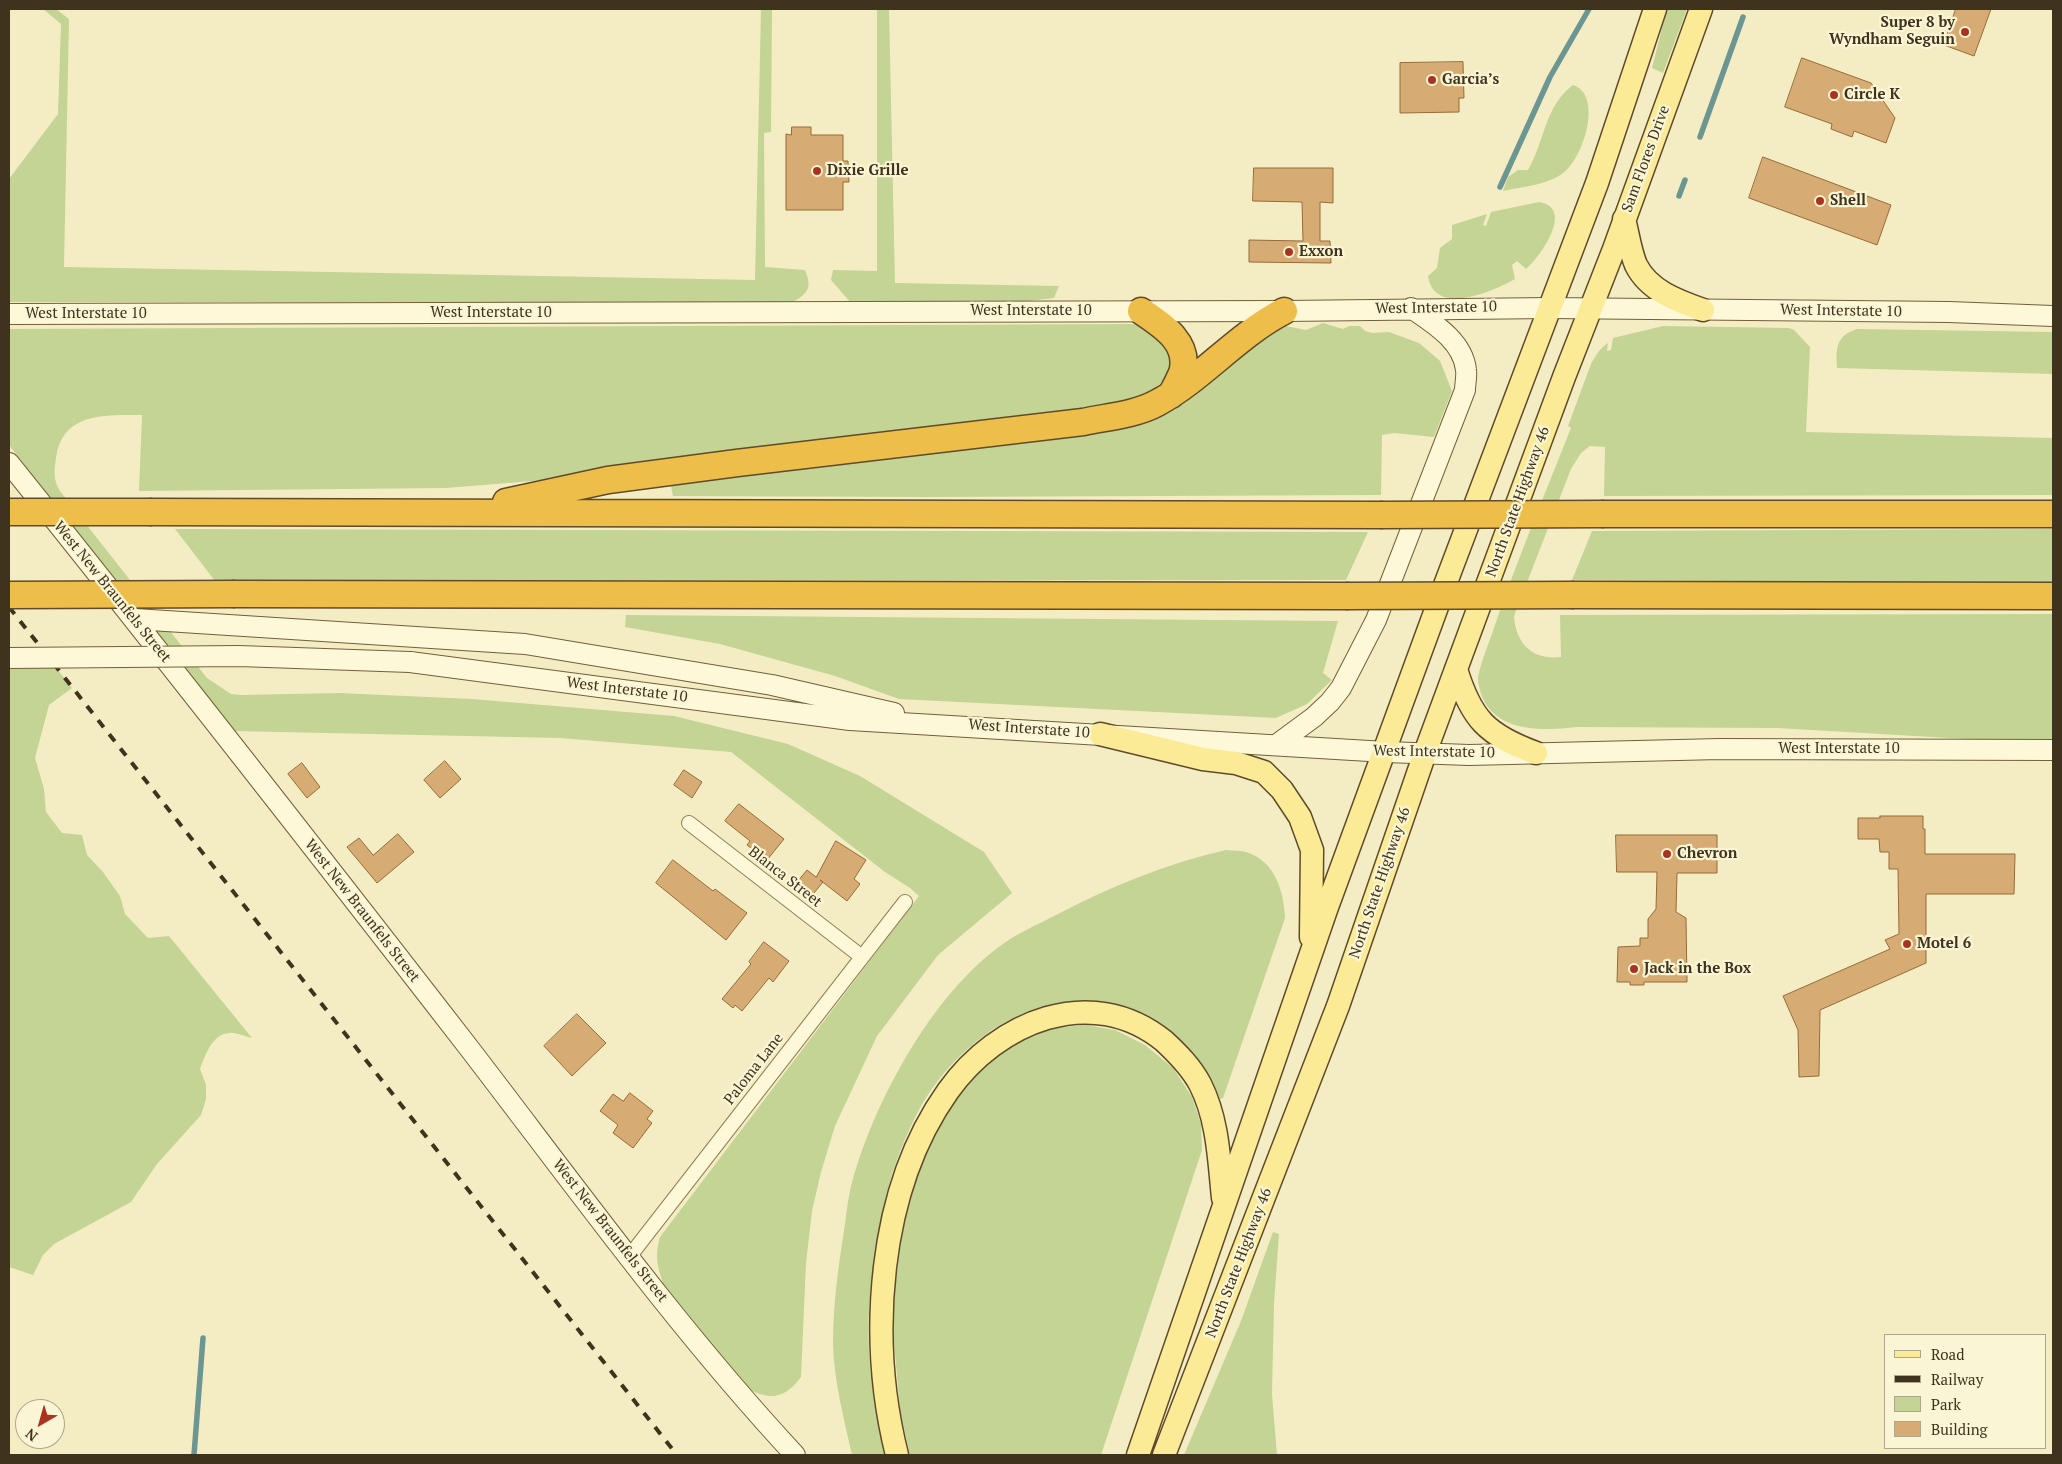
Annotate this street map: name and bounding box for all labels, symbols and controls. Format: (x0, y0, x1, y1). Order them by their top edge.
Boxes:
place label: Super 8 by Wyndham Seguin (1829, 14, 1955, 49)
marker: Super 8 by Wyndham Seguin (1959, 26, 1971, 38)
place label: Garcia’s (1442, 71, 1499, 89)
marker: Garcia’s (1426, 74, 1438, 86)
place label: Circle K (1844, 86, 1900, 104)
marker: Circle K (1828, 89, 1840, 101)
street label: Sam Flores Drive (1618, 103, 1674, 215)
place label: Dixie Grille (827, 162, 909, 180)
marker: Dixie Grille (811, 165, 823, 177)
place label: Shell (1830, 192, 1866, 210)
marker: Shell (1814, 195, 1826, 207)
place label: Exxon (1299, 243, 1343, 261)
marker: Exxon (1283, 246, 1295, 258)
street label: West Interstate 10 (1375, 298, 1497, 318)
street label: West Interstate 10 (1780, 301, 1902, 321)
street label: West Interstate 10 (970, 302, 1092, 320)
street label: West Interstate 10 (430, 304, 552, 322)
street label: West Interstate 10 (25, 305, 147, 323)
street label: North State Highway 46 (1482, 424, 1554, 580)
street label: West New Braunfels Street (49, 518, 175, 666)
street label: West Interstate 10 (565, 674, 689, 706)
street label: West Interstate 10 (968, 716, 1090, 742)
street label: West Interstate 10 (1778, 740, 1900, 758)
street label: West Interstate 10 (1373, 742, 1495, 762)
street label: North State Highway 46 (1346, 805, 1414, 961)
street label: West New Braunfels Street (301, 836, 423, 986)
street label: Blanca Street (745, 843, 825, 911)
place label: Chevron (1677, 845, 1737, 863)
marker: Chevron (1661, 848, 1673, 860)
place label: Motel 6 (1917, 935, 1971, 953)
marker: Motel 6 (1901, 938, 1913, 950)
place label: Jack in the Box (1644, 960, 1751, 978)
marker: Jack in the Box (1628, 963, 1640, 975)
street label: Paloma Lane (721, 1030, 787, 1108)
street label: West New Braunfels Street (549, 1156, 671, 1306)
street label: North State Highway 46 (1202, 1186, 1276, 1340)
legend (1884, 1334, 2047, 1449)
text: Road (1931, 1344, 1964, 1364)
text: Railway (1931, 1369, 1983, 1389)
text: Park (1931, 1394, 1961, 1414)
north arrow (15, 1399, 65, 1449)
text: Building (1931, 1419, 1988, 1439)
text: N (21, 1425, 41, 1446)

